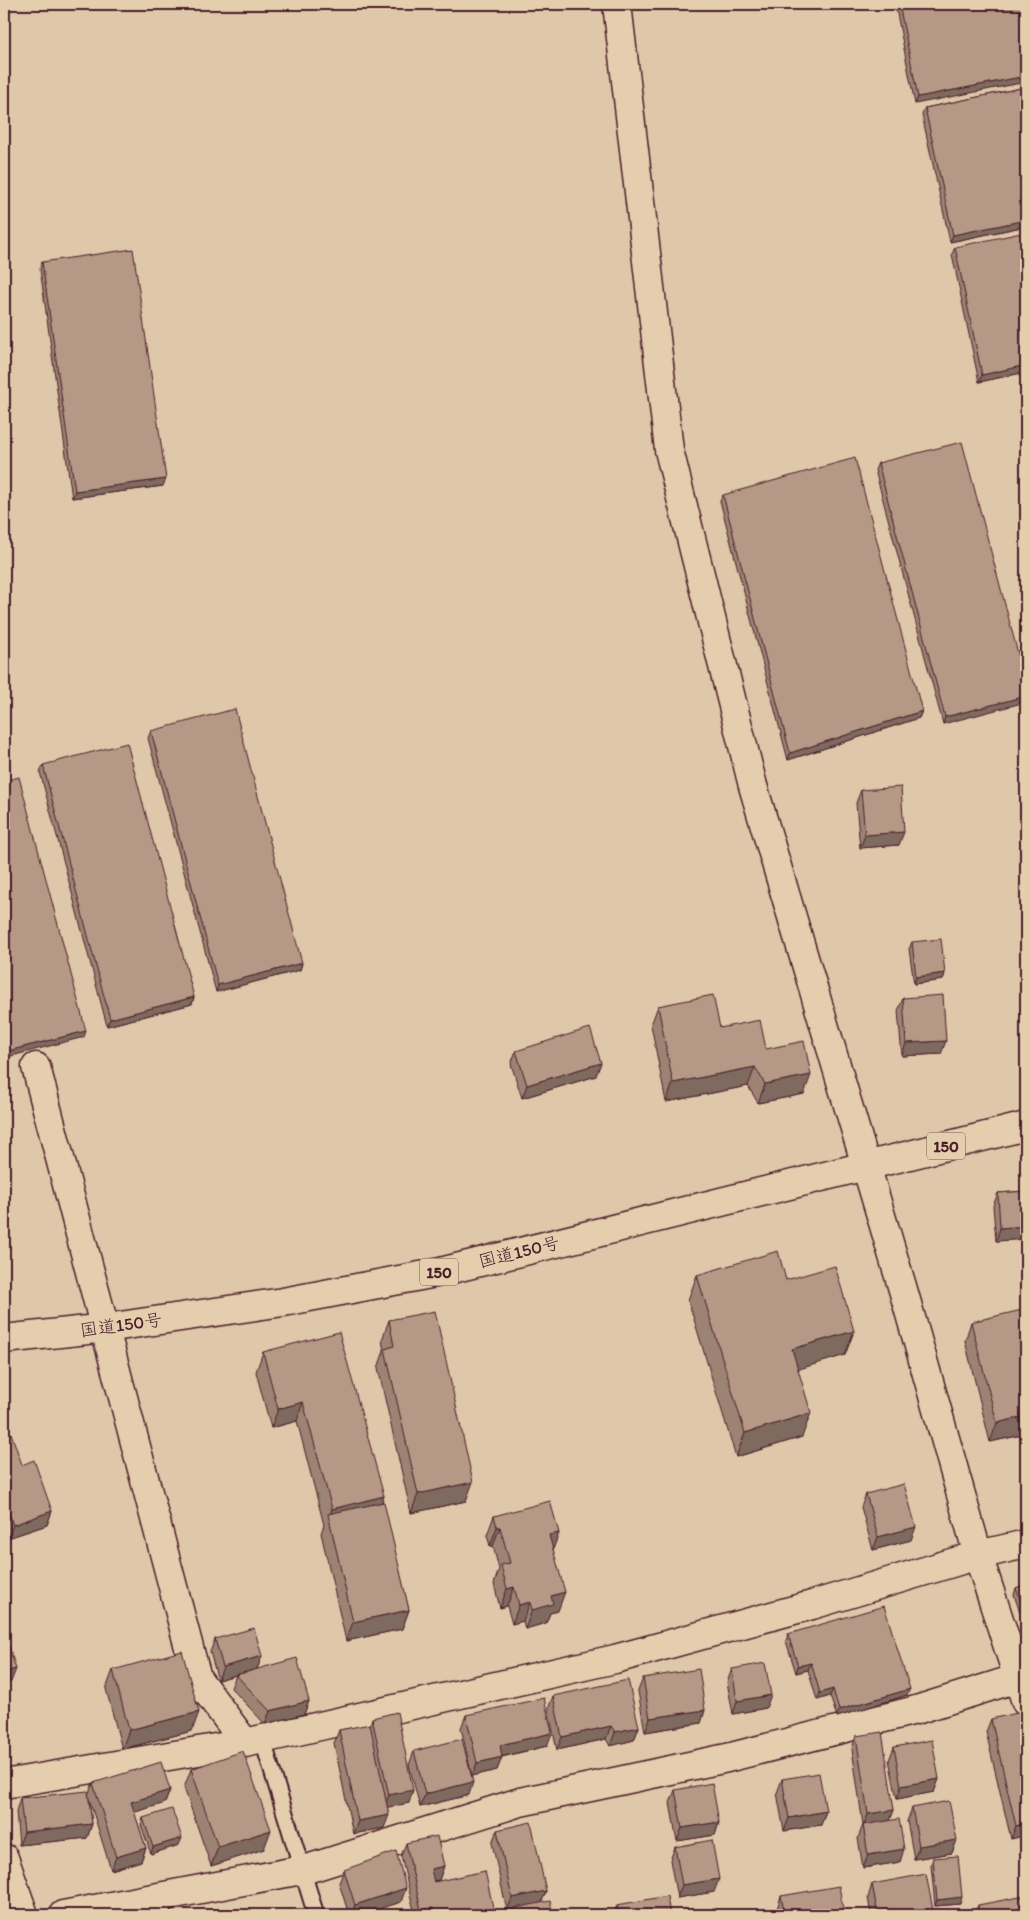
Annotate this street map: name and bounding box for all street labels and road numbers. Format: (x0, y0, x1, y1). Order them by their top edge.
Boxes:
road number: 150 (927, 1132, 965, 1160)
street label: 国道150号 (476, 1231, 562, 1273)
road number: 150 (420, 1258, 458, 1286)
street label: 国道150号 (78, 1308, 164, 1342)

